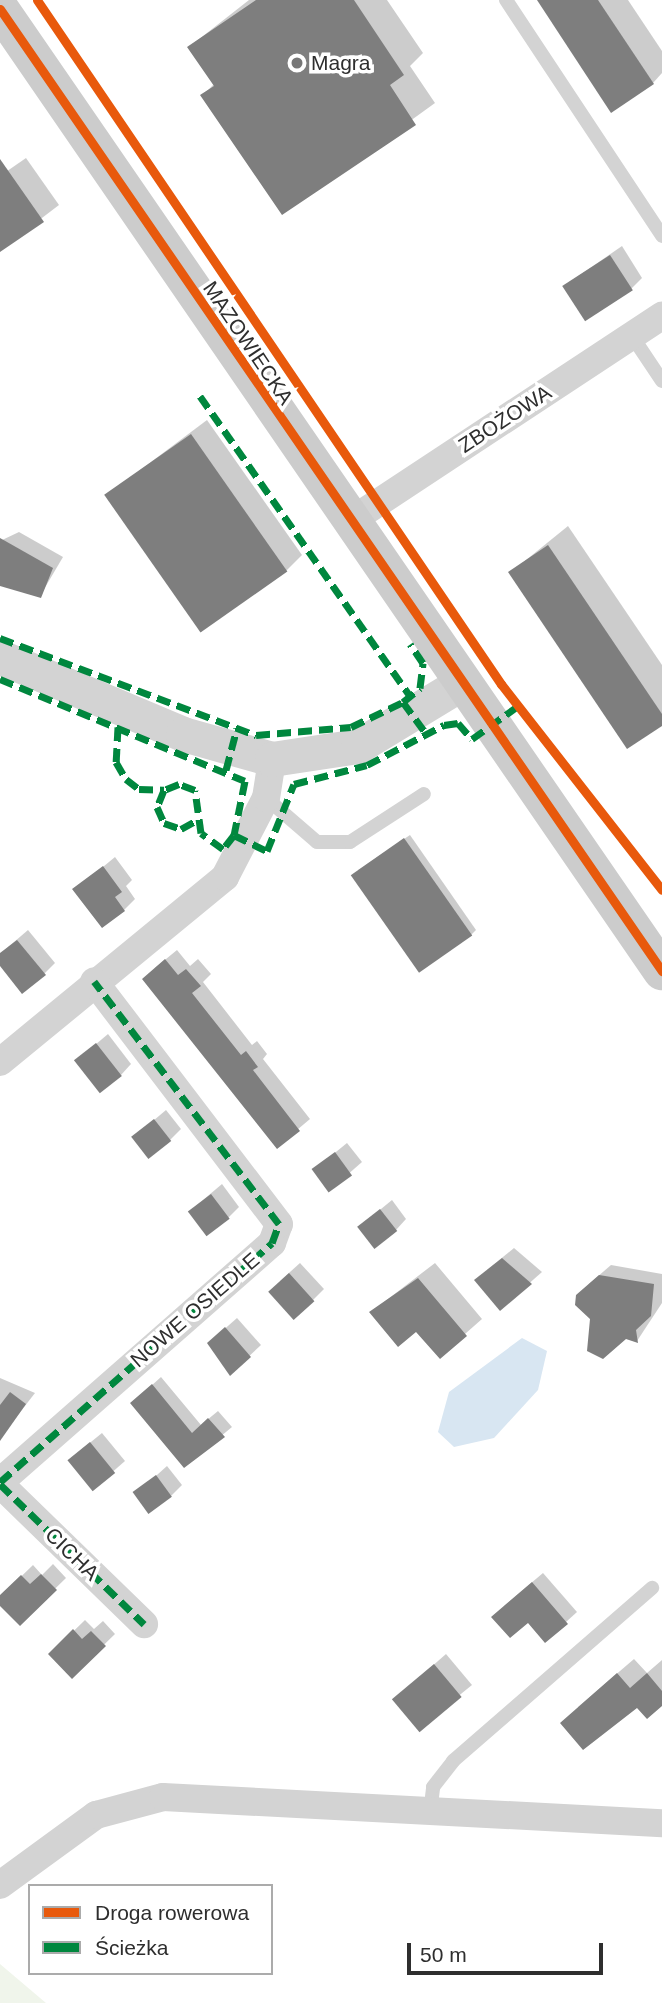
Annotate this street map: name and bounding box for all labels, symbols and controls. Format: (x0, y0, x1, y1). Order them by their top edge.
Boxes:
place label: Magra (311, 50, 371, 76)
marker: Magra (289, 55, 305, 71)
street label: MAZOWIECKA (197, 276, 299, 410)
street label: ZBOŻOWA (454, 380, 556, 458)
street label: NOWE OSIEDLE (126, 1247, 264, 1373)
street label: CICHA (40, 1522, 104, 1586)
legend (28, 1884, 273, 1975)
text: Droga rowerowa (95, 1901, 249, 1924)
scale bar (410, 1930, 606, 1974)
text: Ścieżka (95, 1936, 169, 1959)
text: 50 m (420, 1943, 467, 1966)

